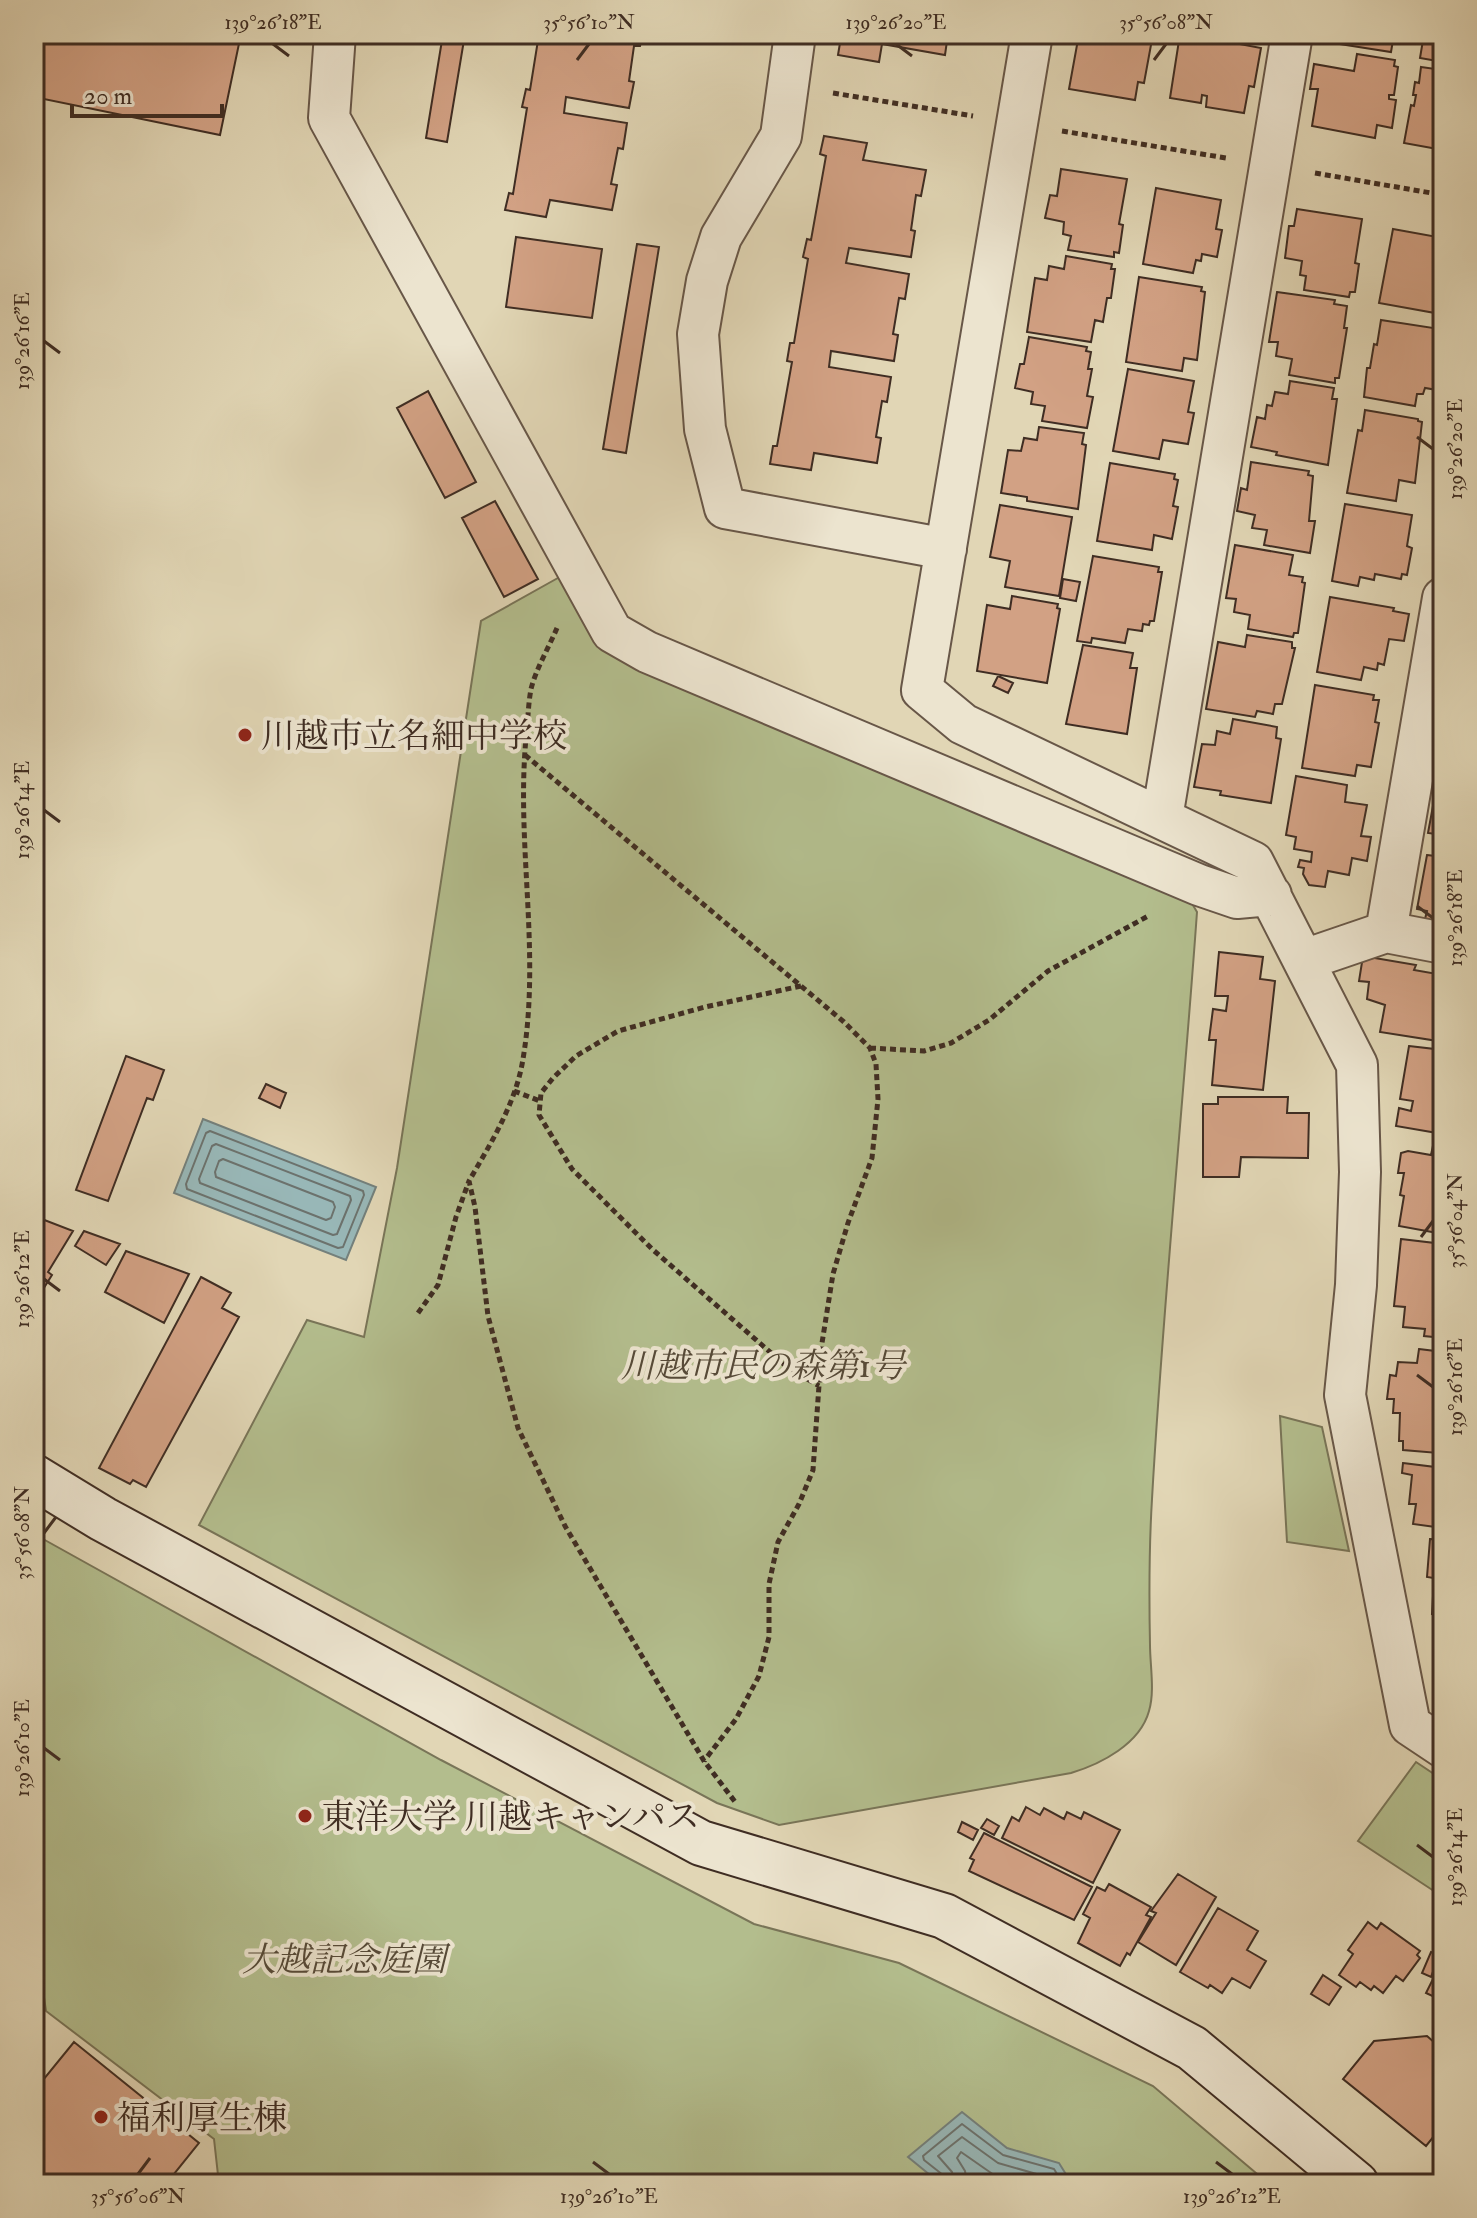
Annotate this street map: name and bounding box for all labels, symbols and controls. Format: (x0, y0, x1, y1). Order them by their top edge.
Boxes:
text: 139°26'18"E (224, 10, 322, 35)
text: 35°56'10"N (543, 10, 635, 35)
text: 139°26'20"E (846, 10, 947, 35)
text: 35°56'08"N (1119, 10, 1213, 35)
scale bar (72, 68, 222, 118)
text: 20 m (84, 81, 133, 112)
text: 139°26'16"E (10, 292, 35, 390)
text: 139°26'20"E (1443, 399, 1468, 500)
place label: 川越市立名細中学校 (261, 715, 567, 758)
marker: 川越市立名細中学校 (236, 726, 254, 744)
text: 139°26'14"E (10, 761, 35, 859)
text: 139°26'18"E (1443, 869, 1468, 967)
text: 35°56'04"N (1443, 1173, 1468, 1269)
text: 139°26'12"E (10, 1230, 35, 1328)
text: 139°26'16"E (1443, 1338, 1468, 1436)
park label: 川越市民の森第1号 (621, 1345, 908, 1388)
text: 35°56'08"N (10, 1486, 35, 1580)
text: 139°26'10"E (10, 1699, 35, 1797)
place label: 東洋大学 川越キャンパス (321, 1796, 700, 1839)
marker: 東洋大学 川越キャンパス (296, 1807, 314, 1825)
text: 139°26'14"E (1443, 1808, 1468, 1906)
park label: 大越記念庭園 (242, 1939, 451, 1982)
place label: 福利厚生棟 (117, 2097, 287, 2140)
marker: 福利厚生棟 (92, 2108, 110, 2126)
text: 35°56'06"N (91, 2184, 185, 2209)
text: 139°26'10"E (560, 2184, 658, 2209)
text: 139°26'12"E (1183, 2184, 1281, 2209)

